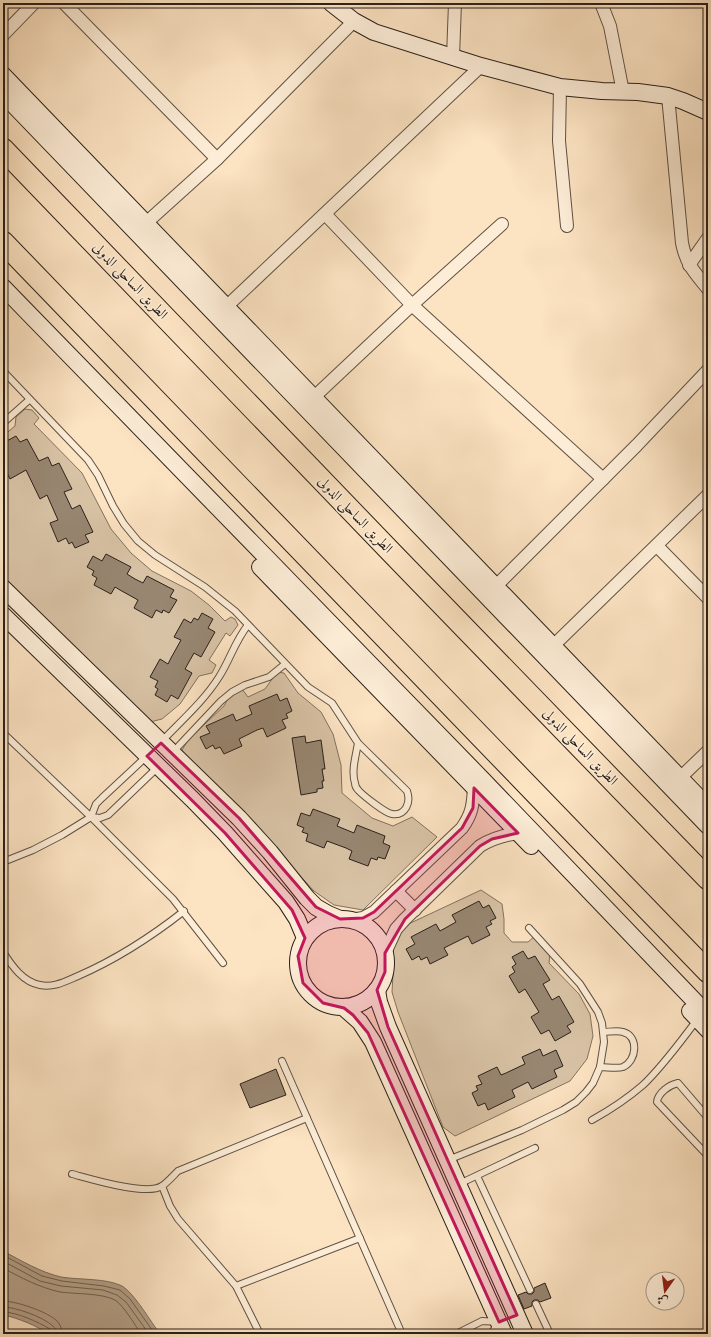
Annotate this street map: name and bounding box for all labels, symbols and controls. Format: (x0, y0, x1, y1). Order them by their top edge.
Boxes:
street label: الطريق الساحلى الدولى (89, 240, 170, 323)
street label: الطريق الساحلى الدولى (314, 474, 395, 557)
street label: الطريق الساحلى الدولى (539, 706, 620, 789)
north arrow (645, 1271, 685, 1311)
text: ش (656, 1293, 670, 1306)

